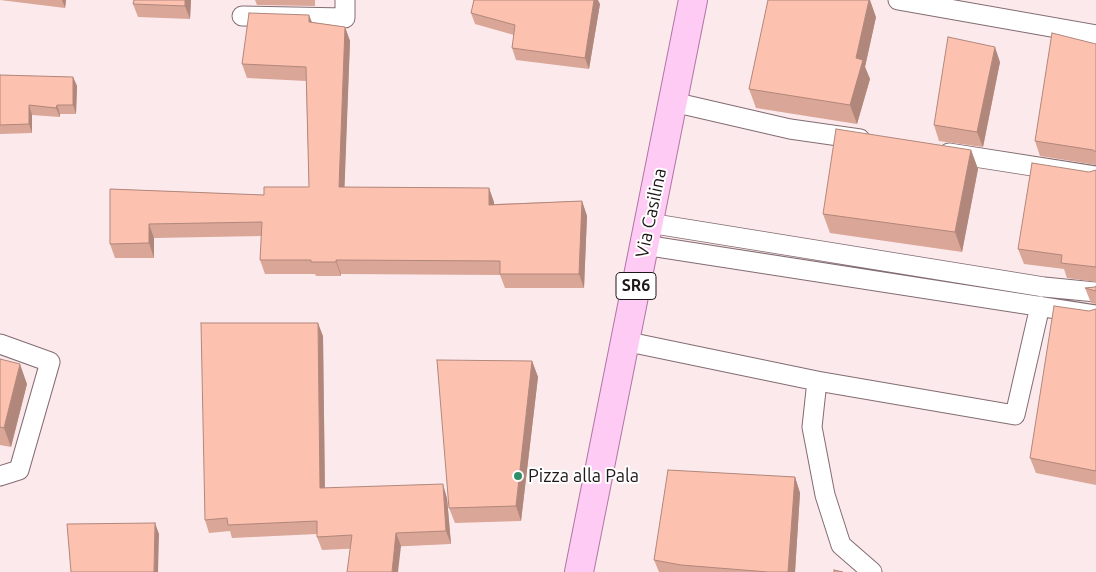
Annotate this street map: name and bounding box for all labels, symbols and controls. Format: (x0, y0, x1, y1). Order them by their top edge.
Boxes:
street label: Via Casilina (631, 166, 671, 260)
road number: SR6 (616, 272, 656, 300)
place label: Pizza alla Pala (528, 465, 639, 487)
marker: Pizza alla Pala (512, 470, 524, 482)

